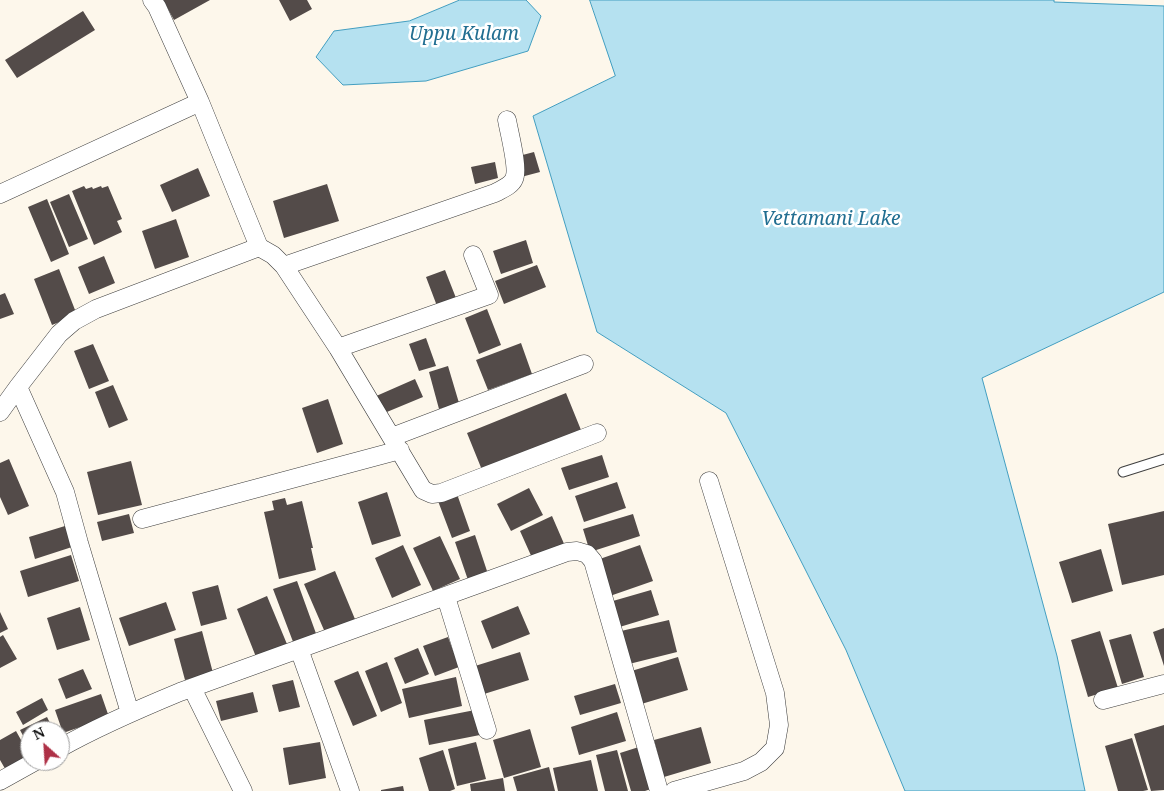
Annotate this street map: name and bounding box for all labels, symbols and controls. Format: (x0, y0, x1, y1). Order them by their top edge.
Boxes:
water label: Uppu Kulam (409, 24, 519, 46)
water label: Vettamani Lake (762, 209, 900, 231)
north arrow (20, 721, 70, 771)
text: N (30, 722, 48, 744)

